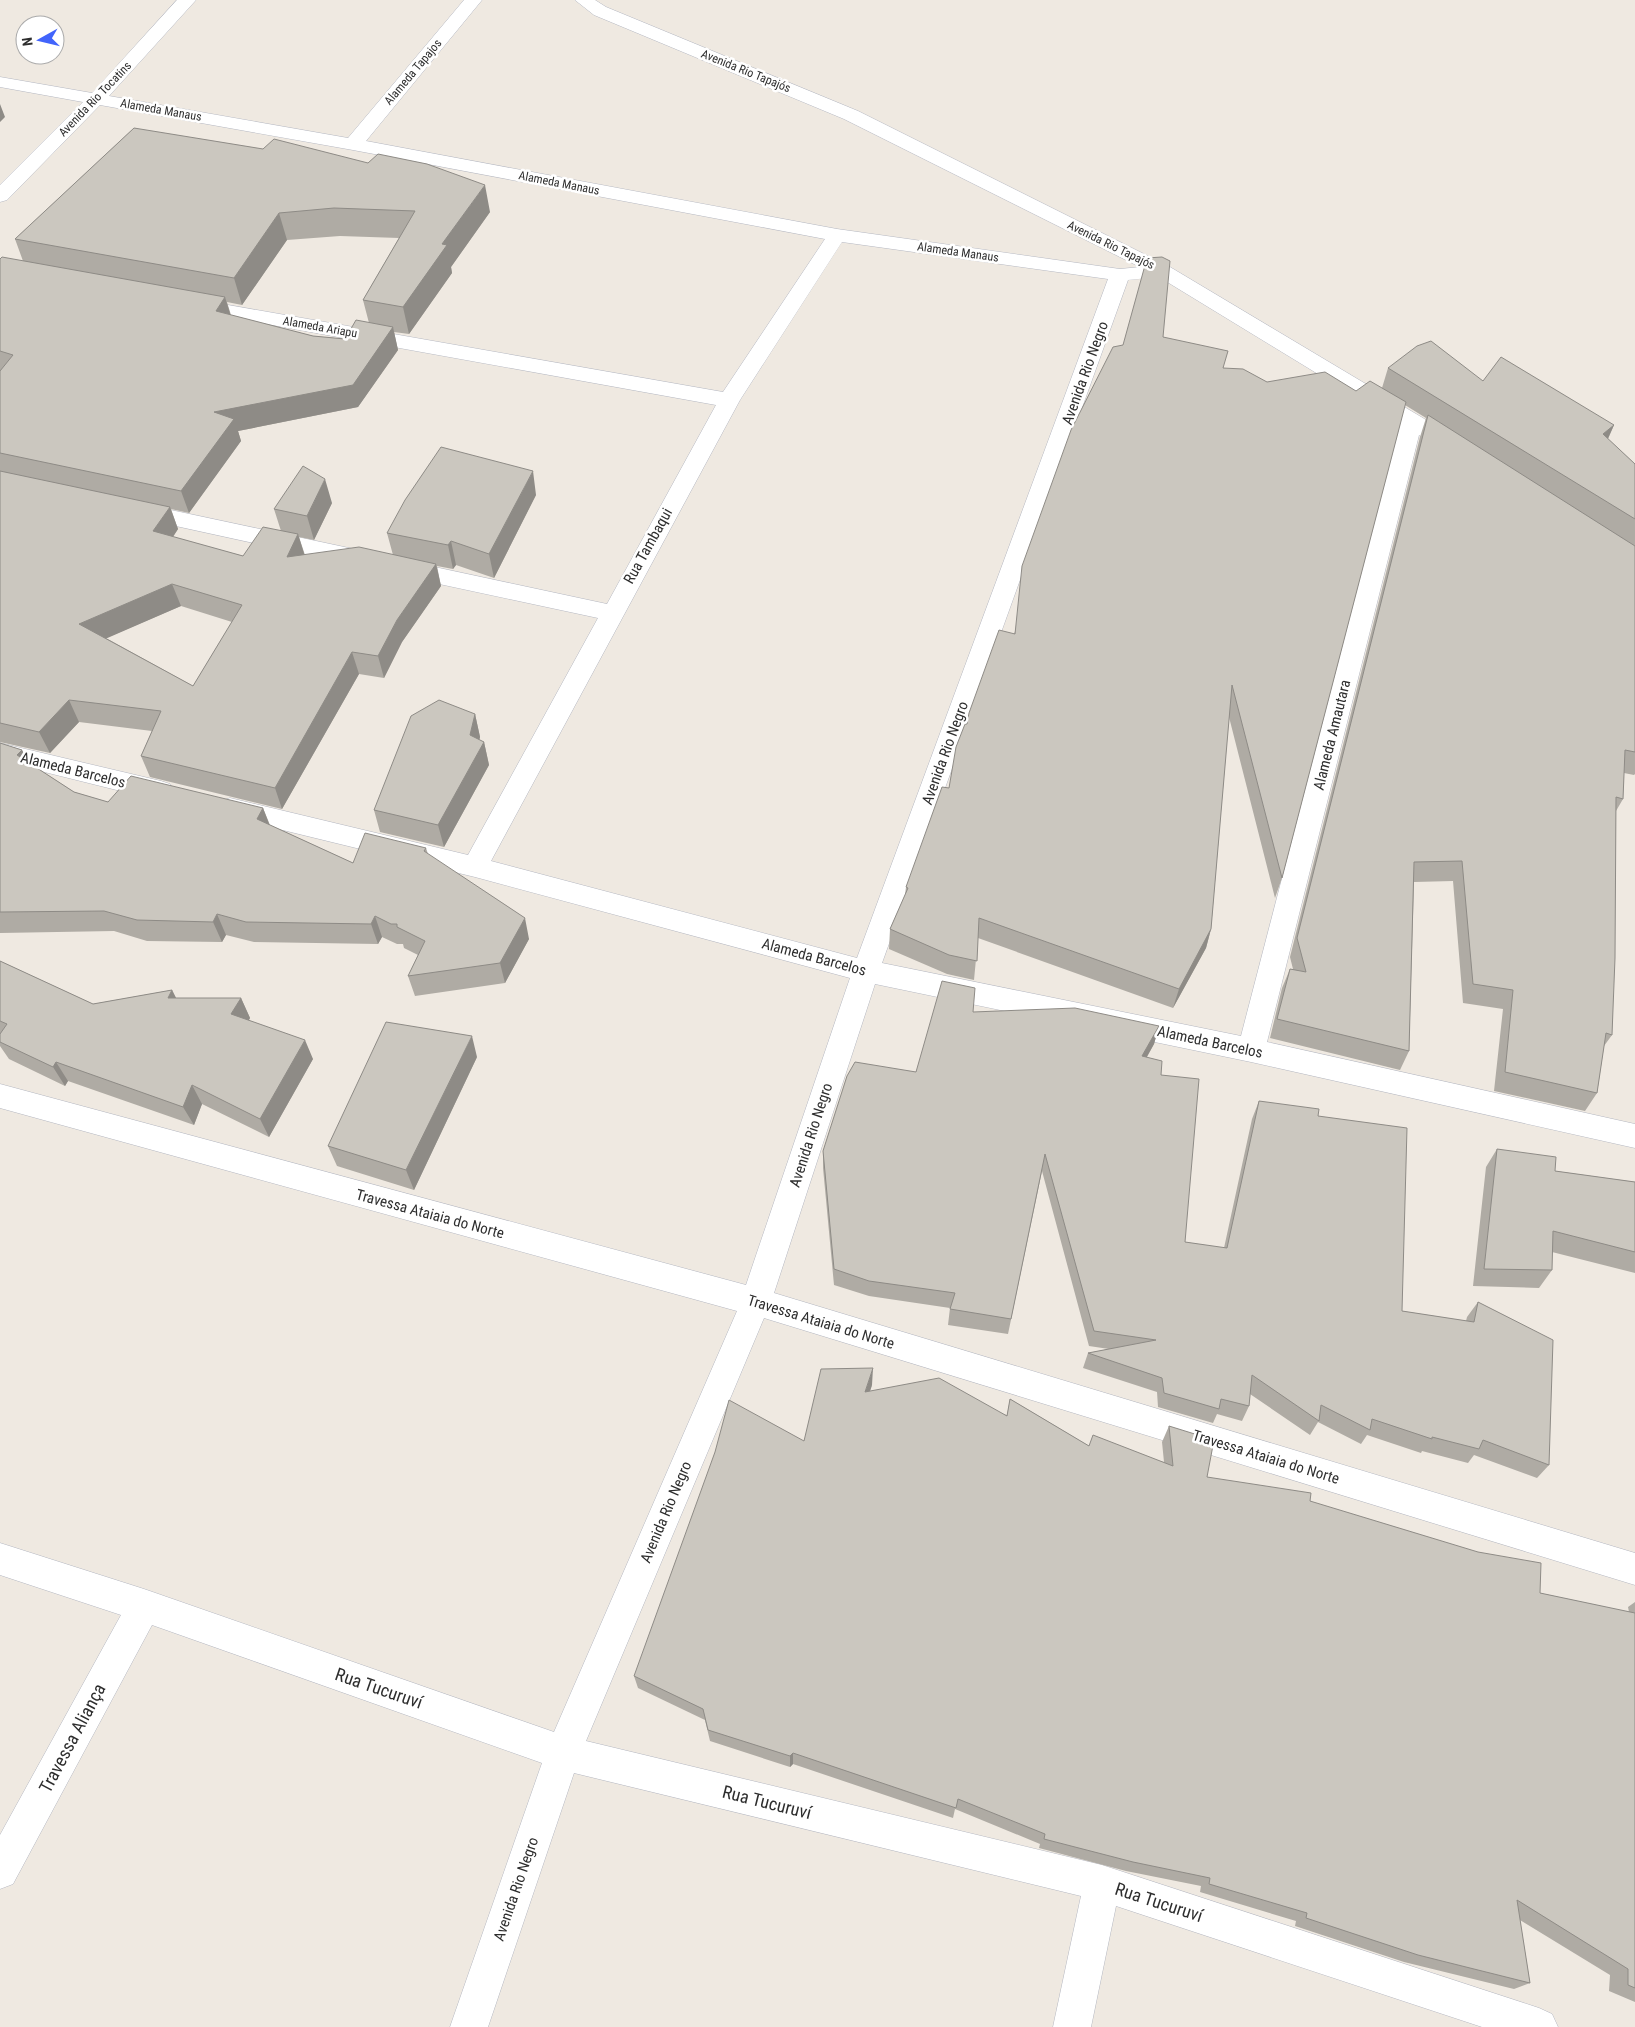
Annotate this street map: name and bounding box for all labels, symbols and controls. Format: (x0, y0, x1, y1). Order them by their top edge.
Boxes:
north arrow (15, 15, 65, 65)
text: N (19, 36, 36, 47)
street label: Alameda Tapajos (381, 36, 445, 108)
street label: Avenida Rio Tapajós (699, 47, 793, 95)
street label: Avenida Rio Tocatins (56, 59, 134, 139)
street label: Alameda Manaus (119, 96, 203, 124)
street label: Alameda Manaus (517, 168, 601, 198)
street label: Avenida Rio Tapajós (1065, 218, 1157, 272)
street label: Alameda Manaus (916, 239, 1000, 265)
street label: Alameda Ariapu (282, 314, 359, 340)
street label: Avenida Rio Negro (1058, 319, 1112, 427)
street label: Rua Tambaqui (620, 505, 676, 587)
street label: Alameda Amautara (1310, 678, 1354, 792)
street label: Avenida Rio Negro (918, 699, 972, 807)
street label: Alameda Barcelos (19, 748, 127, 792)
street label: Alameda Barcelos (760, 934, 868, 980)
street label: Alameda Barcelos (1156, 1022, 1264, 1062)
street label: Avenida Rio Negro (786, 1081, 836, 1189)
street label: Travessa Ataiaia do Norte (354, 1186, 506, 1242)
street label: Travessa Ataiaia do Norte (745, 1291, 897, 1353)
street label: Travessa Ataiaia do Norte (1190, 1426, 1342, 1488)
street label: Avenida Rio Negro (637, 1459, 695, 1565)
street label: Rua Tucuruví (333, 1663, 426, 1713)
street label: Travessa Aliança (34, 1680, 110, 1796)
street label: Rua Tucuruví (720, 1781, 814, 1823)
street label: Avenida Rio Negro (490, 1835, 542, 1943)
street label: Rua Tucuruví (1112, 1878, 1206, 1926)

